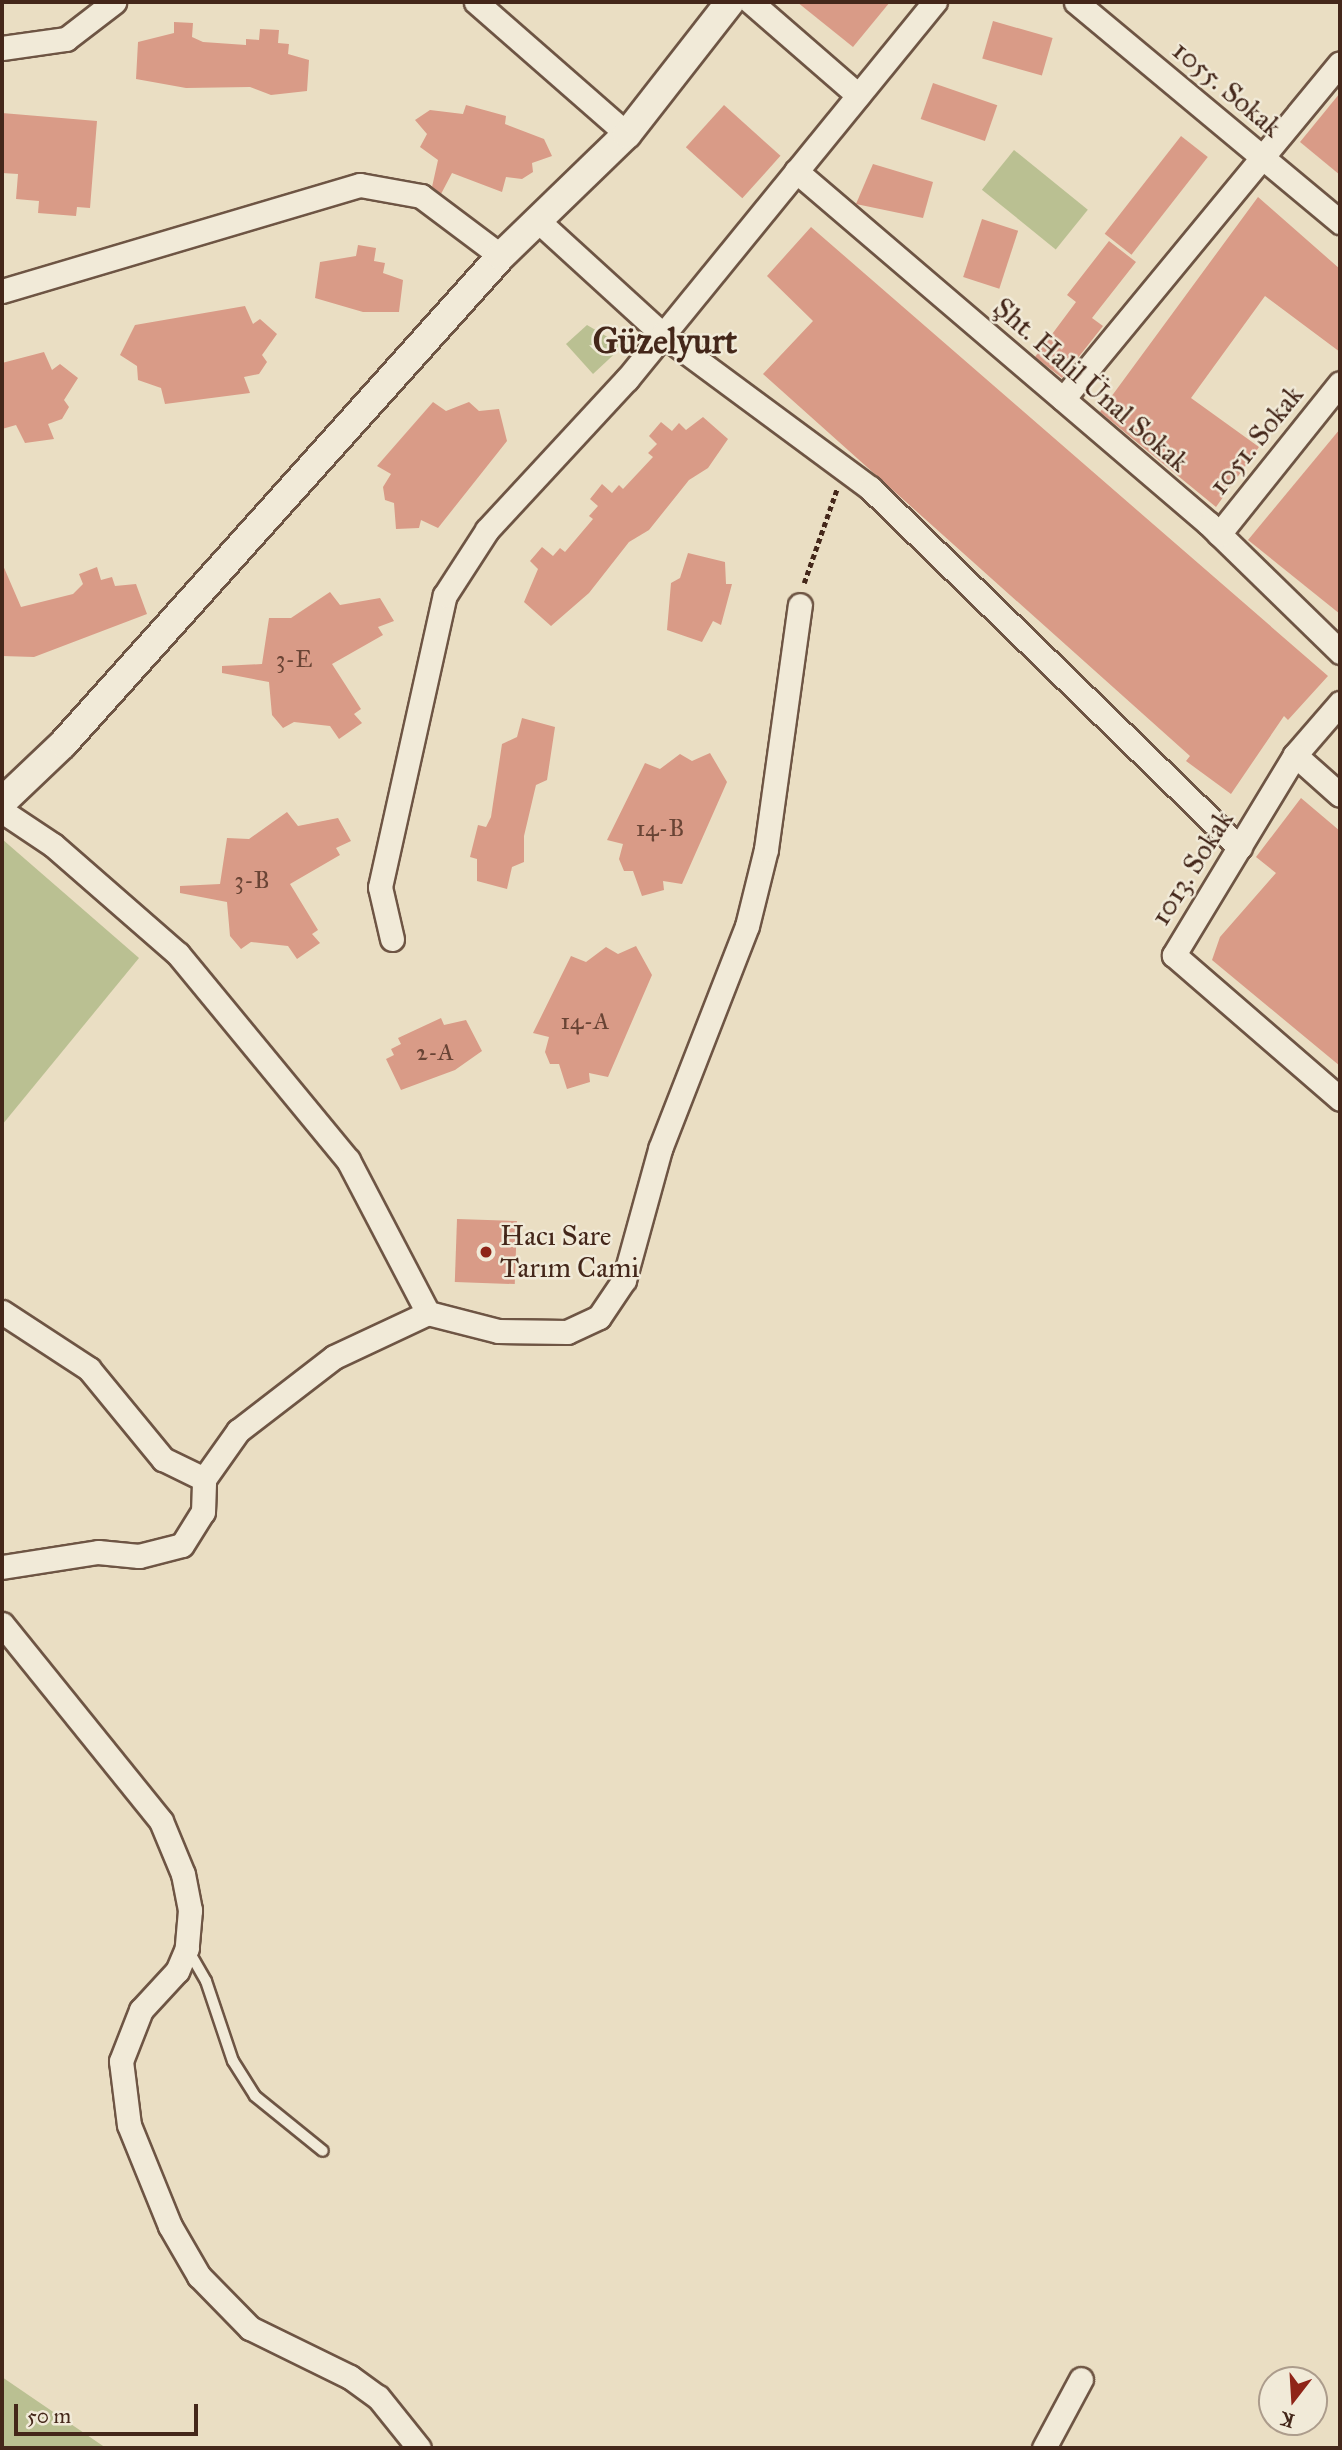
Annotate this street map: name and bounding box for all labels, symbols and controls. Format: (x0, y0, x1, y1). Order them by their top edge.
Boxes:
street label: 1055. Sokak (1165, 34, 1289, 144)
street label: Şht. Halil Ünal Sokak (986, 291, 1196, 479)
district label: Güzelyurt (593, 321, 737, 363)
street label: 1051. Sokak (1202, 378, 1310, 502)
house number: 3-E (276, 646, 312, 674)
street label: 1013. Sokak (1144, 804, 1240, 932)
house number: 14-B (636, 815, 684, 843)
house number: 3-B (234, 867, 270, 895)
house number: 14-A (561, 1008, 609, 1036)
house number: 2-A (416, 1039, 454, 1067)
place label: Hacı Sare Tarım Cami (500, 1219, 639, 1285)
marker: Hacı Sare Tarım Cami (478, 1244, 494, 1260)
north arrow (1258, 2366, 1328, 2436)
scale bar (18, 2390, 201, 2434)
text: 50 m (27, 2403, 71, 2429)
text: K (1277, 2407, 1297, 2433)

